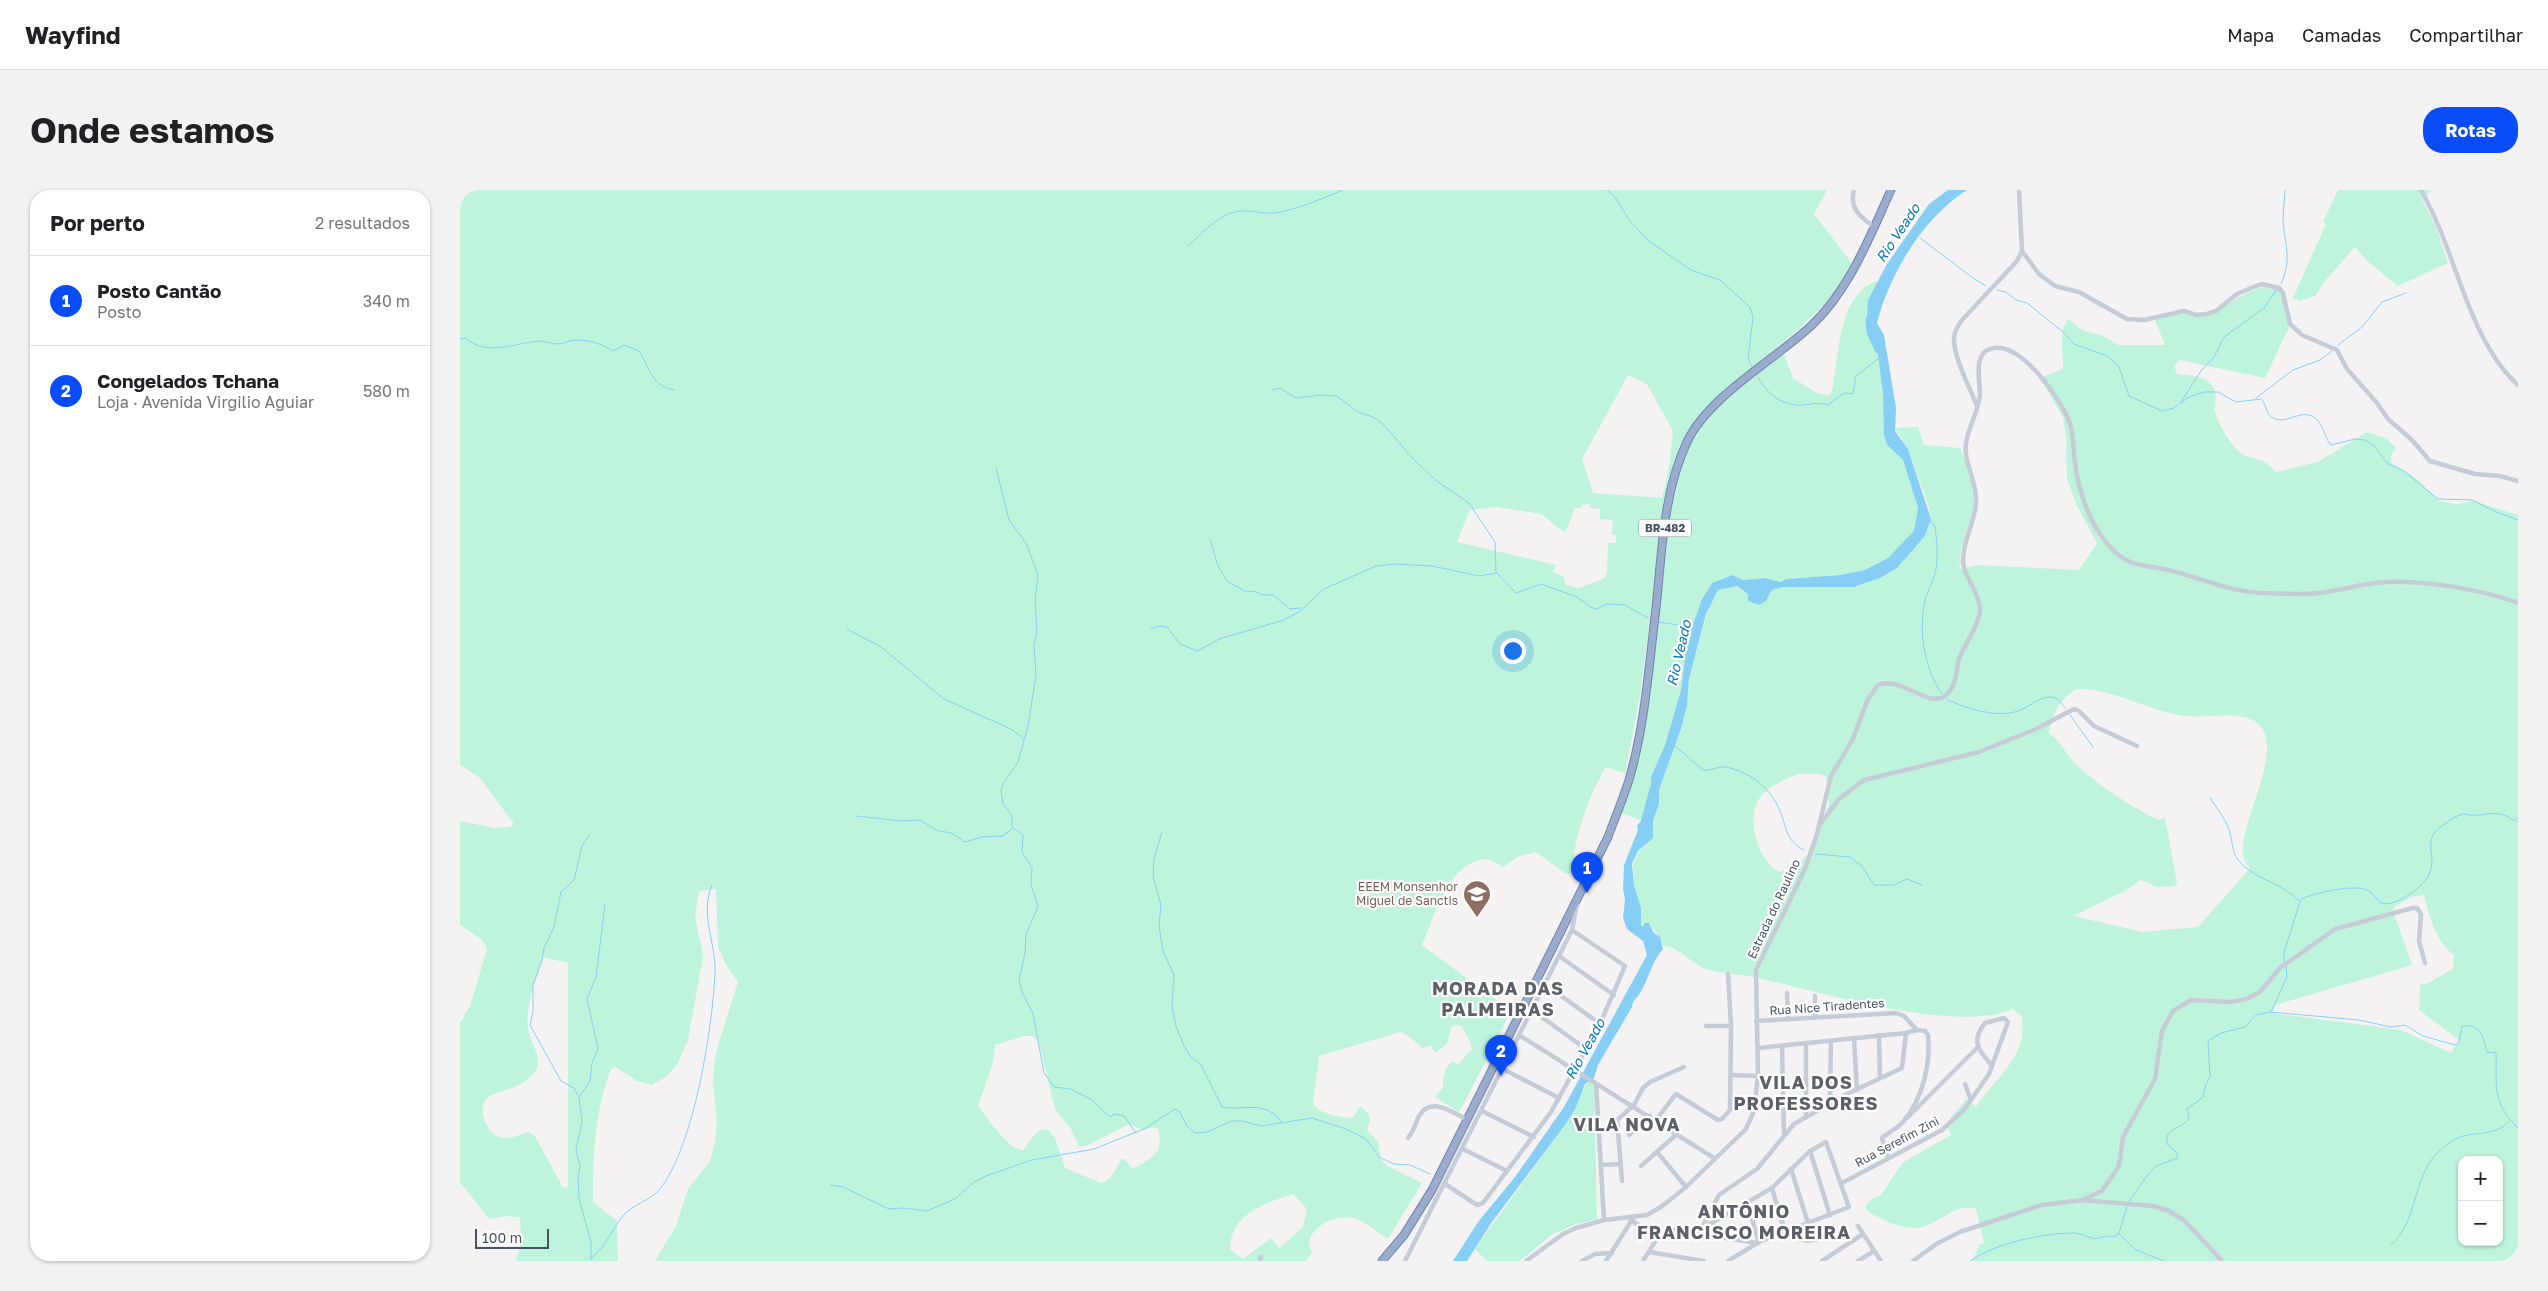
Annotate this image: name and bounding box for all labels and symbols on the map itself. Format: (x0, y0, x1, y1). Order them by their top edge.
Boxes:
water label: Rio Veado (1872, 199, 1924, 265)
road number: BR-482 (1639, 519, 1691, 536)
water label: Rio Veado (1663, 617, 1695, 687)
your location (1500, 638, 1526, 664)
pin: 1 (1571, 852, 1603, 893)
street label: Estrada do Raulino (1744, 857, 1803, 961)
place label: EEEM Monsenhor Miguel de Sanctis (1356, 879, 1458, 908)
school or university icon: EEEM Monsenhor Miguel de Sanctis (1462, 879, 1492, 918)
district label: MORADA DAS PALMEIRAS (1432, 977, 1564, 1020)
street label: Rua Nice Tiradentes (1769, 995, 1885, 1018)
water label: Rio Veado (1561, 1014, 1609, 1082)
pin: 2 (1485, 1035, 1517, 1076)
district label: VILA DOS PROFESSORES (1733, 1071, 1879, 1114)
district label: VILA NOVA (1573, 1113, 1681, 1135)
street label: Rua Serefim Zini (1852, 1113, 1941, 1170)
district label: ANTÔNIO FRANCISCO MOREIRA (1637, 1200, 1851, 1243)
scale bar (475, 1226, 549, 1249)

